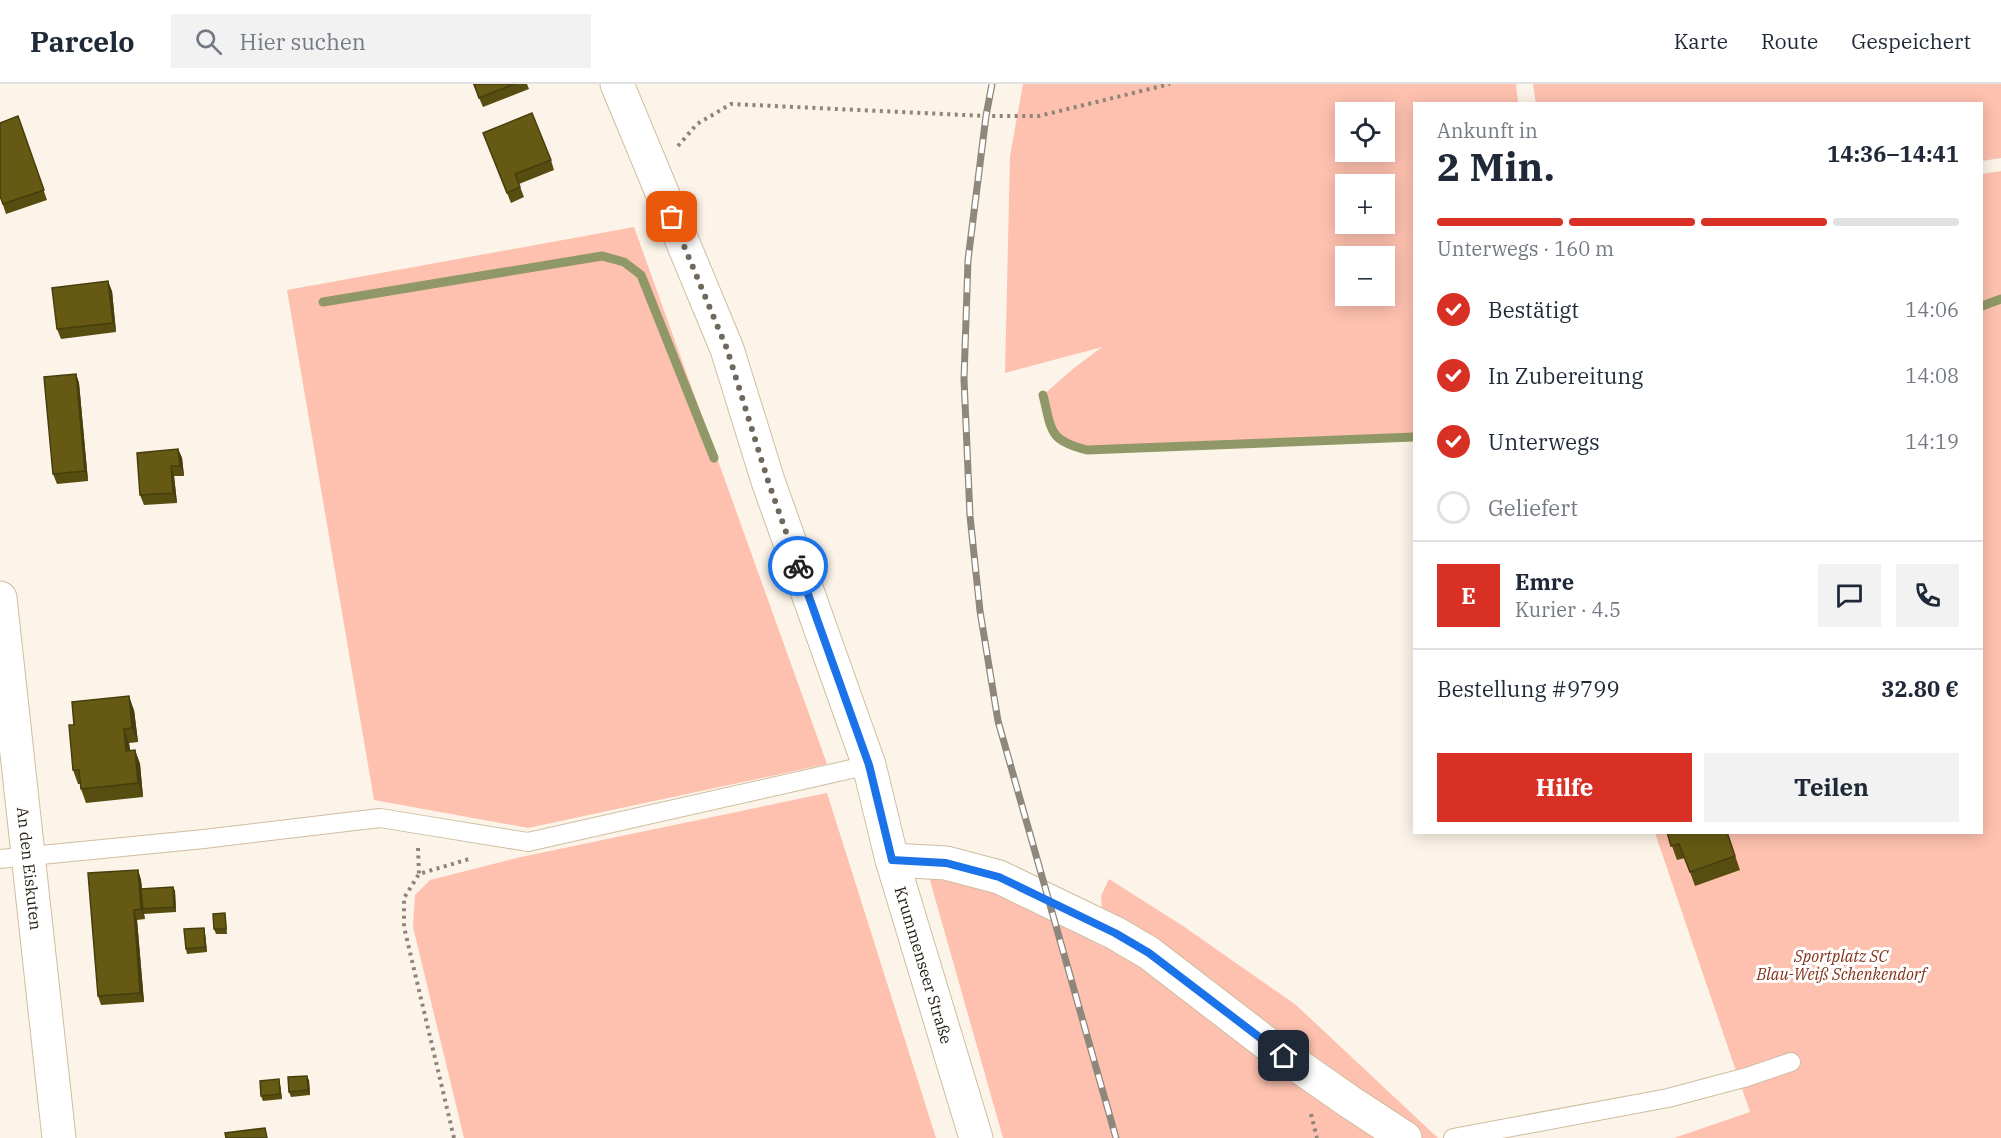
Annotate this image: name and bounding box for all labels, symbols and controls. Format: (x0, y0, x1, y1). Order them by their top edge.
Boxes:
search box (171, 14, 591, 68)
text: Parcelo (30, 23, 135, 60)
icon: search (192, 25, 225, 58)
text: Hier suchen (240, 27, 366, 56)
text: Karte (1674, 27, 1728, 55)
text: Route (1761, 27, 1818, 55)
text: Gespeichert (1851, 27, 1971, 55)
map controls (1335, 102, 1395, 306)
button: locate (1335, 102, 1395, 162)
text: Ankunft in (1437, 117, 1538, 144)
text: 14:36–14:41 (1827, 139, 1959, 168)
text: 2 Min. (1437, 141, 1555, 192)
button: + (1335, 174, 1395, 234)
pin (646, 191, 697, 242)
icon: bag (655, 200, 688, 233)
text: Unterwegs · 160 m (1437, 235, 1614, 262)
button: − (1335, 246, 1395, 306)
icon: check (1437, 293, 1470, 326)
text: Bestätigt (1488, 295, 1579, 324)
text: 14:06 (1905, 296, 1959, 323)
icon: check (1437, 359, 1470, 392)
text: In Zubereitung (1488, 361, 1643, 390)
text: 14:08 (1905, 362, 1959, 389)
icon: check (1437, 425, 1470, 458)
text: Unterwegs (1488, 427, 1600, 456)
text: 14:19 (1905, 428, 1959, 455)
text: Geliefert (1488, 493, 1578, 522)
courier (768, 536, 828, 596)
icon: bike (782, 550, 815, 583)
button: chat (1818, 564, 1881, 627)
button: phone (1896, 564, 1959, 627)
text: Emre (1515, 567, 1574, 596)
text: E (1461, 581, 1476, 610)
text: Kurier · 4.5 (1515, 596, 1621, 623)
text: Bestellung #9799 (1437, 674, 1620, 703)
text: 32.80 € (1881, 674, 1959, 703)
button: Hilfe (1437, 753, 1692, 822)
button: Teilen (1704, 753, 1959, 822)
street label: An den Eiskuten (13, 806, 46, 931)
street label: Krummenseer Straße (891, 884, 957, 1046)
park label: Sportplatz SC Blau-Weiß Schenkendorf (1755, 946, 1929, 984)
pin (1258, 1030, 1309, 1081)
icon: home (1267, 1039, 1300, 1072)

